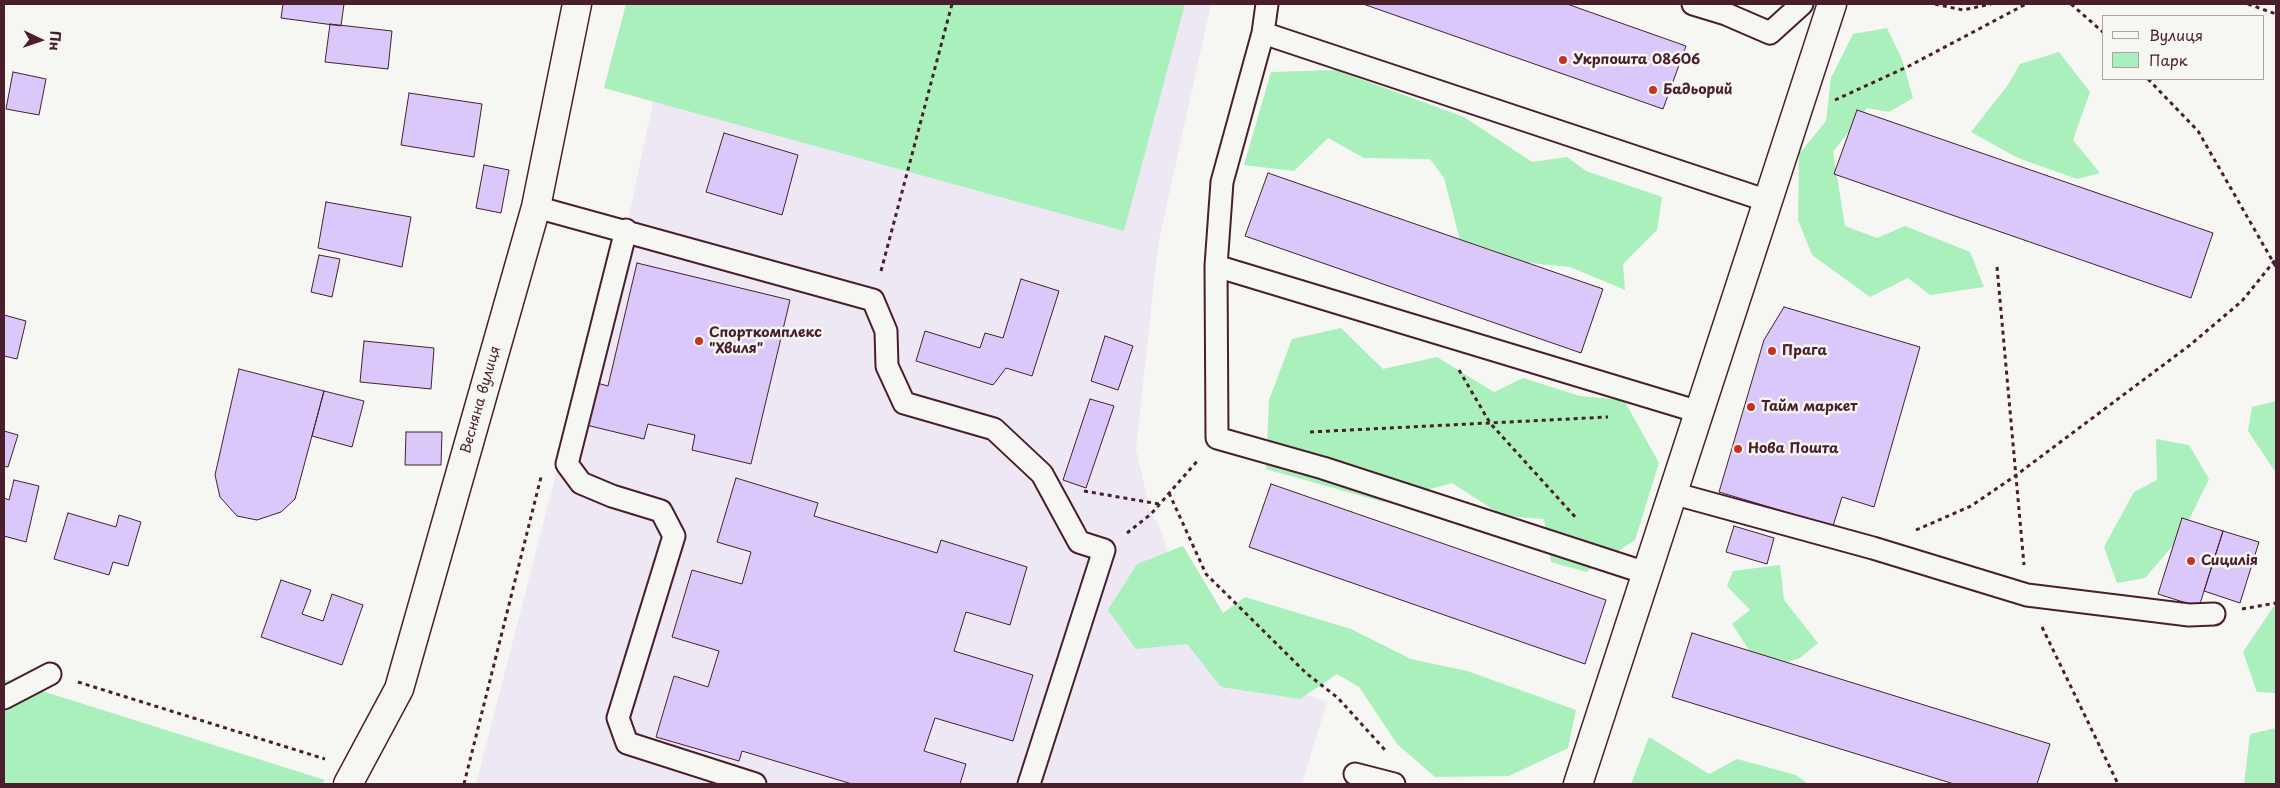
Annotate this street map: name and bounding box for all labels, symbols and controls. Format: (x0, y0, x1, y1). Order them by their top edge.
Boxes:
north arrow (15, 15, 65, 65)
legend (2102, 15, 2265, 80)
text: Вулиця (2149, 23, 2203, 46)
text: Пн (44, 30, 66, 51)
text: Парк (2149, 48, 2188, 71)
place label: Укрпошта 08606 (1573, 52, 1700, 68)
marker: Укрпошта 08606 (1557, 54, 1569, 66)
place label: Бадьорий (1663, 82, 1733, 98)
marker: Бадьорий (1647, 84, 1659, 96)
place label: Спорткомплекс "Хвиля" (709, 325, 822, 358)
marker: Спорткомплекс "Хвиля" (693, 335, 705, 347)
place label: Прага (1782, 343, 1827, 359)
street label: Весняна вулиця (458, 344, 504, 456)
marker: Прага (1766, 345, 1778, 357)
place label: Тайм маркет (1761, 399, 1857, 415)
marker: Тайм маркет (1745, 401, 1757, 413)
place label: Нова Пошта (1748, 441, 1839, 457)
marker: Нова Пошта (1732, 443, 1744, 455)
place label: Сицилія (2201, 553, 2258, 569)
marker: Сицилія (2185, 555, 2197, 567)

